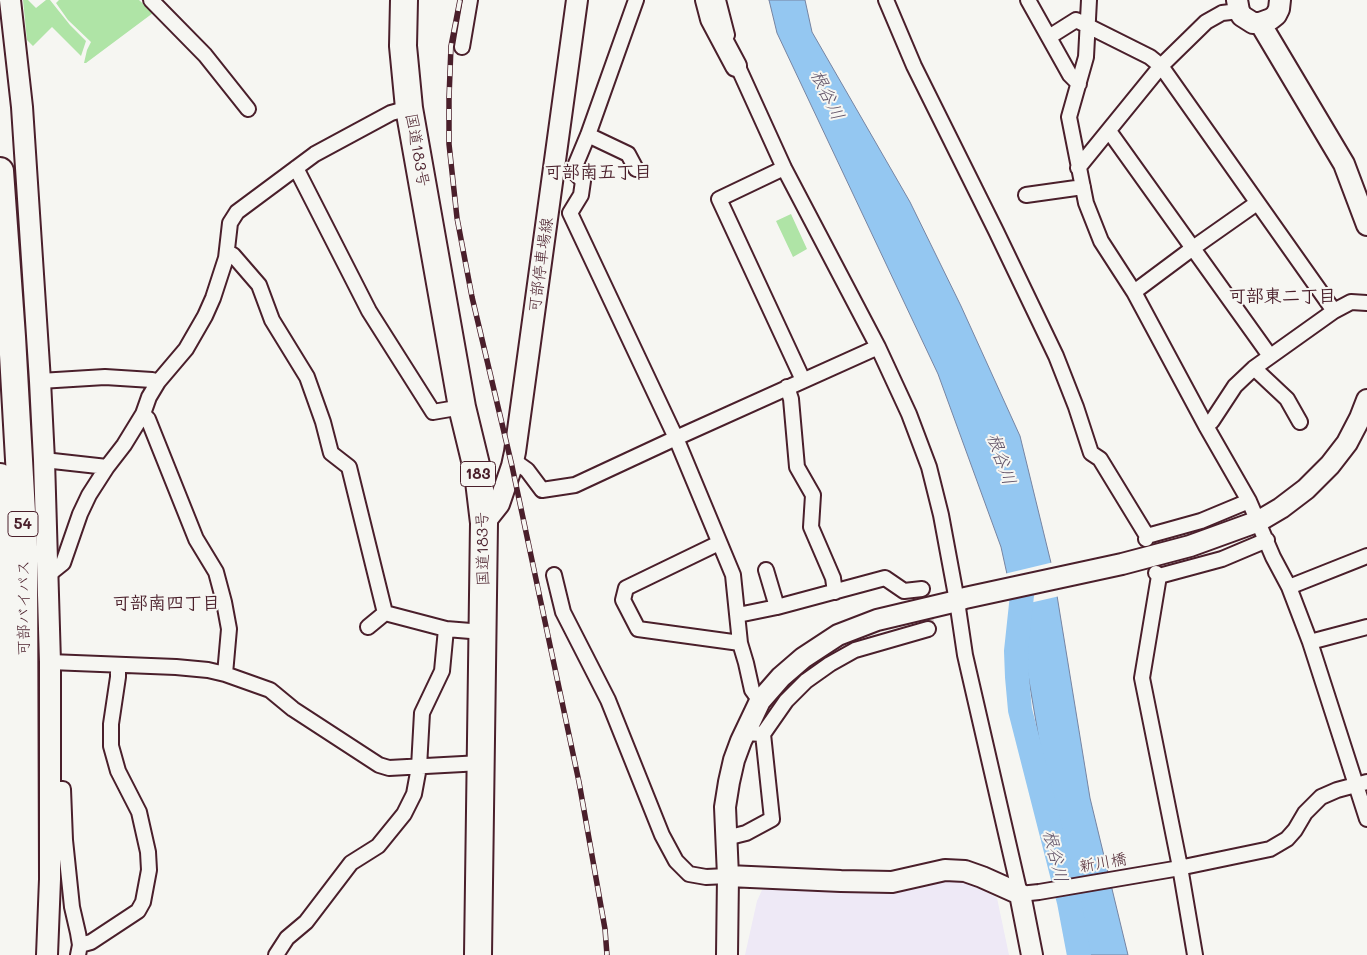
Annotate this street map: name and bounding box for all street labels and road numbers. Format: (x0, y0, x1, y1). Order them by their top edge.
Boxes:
street label: 国道183号 (401, 112, 433, 188)
street label: 可部停車場線 (525, 216, 557, 314)
road number: 183 (460, 462, 496, 486)
road number: 54 (8, 512, 38, 536)
street label: 国道183号 (473, 512, 493, 586)
street label: 可部バイパス (14, 560, 34, 656)
street label: 新川橋 (1078, 849, 1128, 877)

